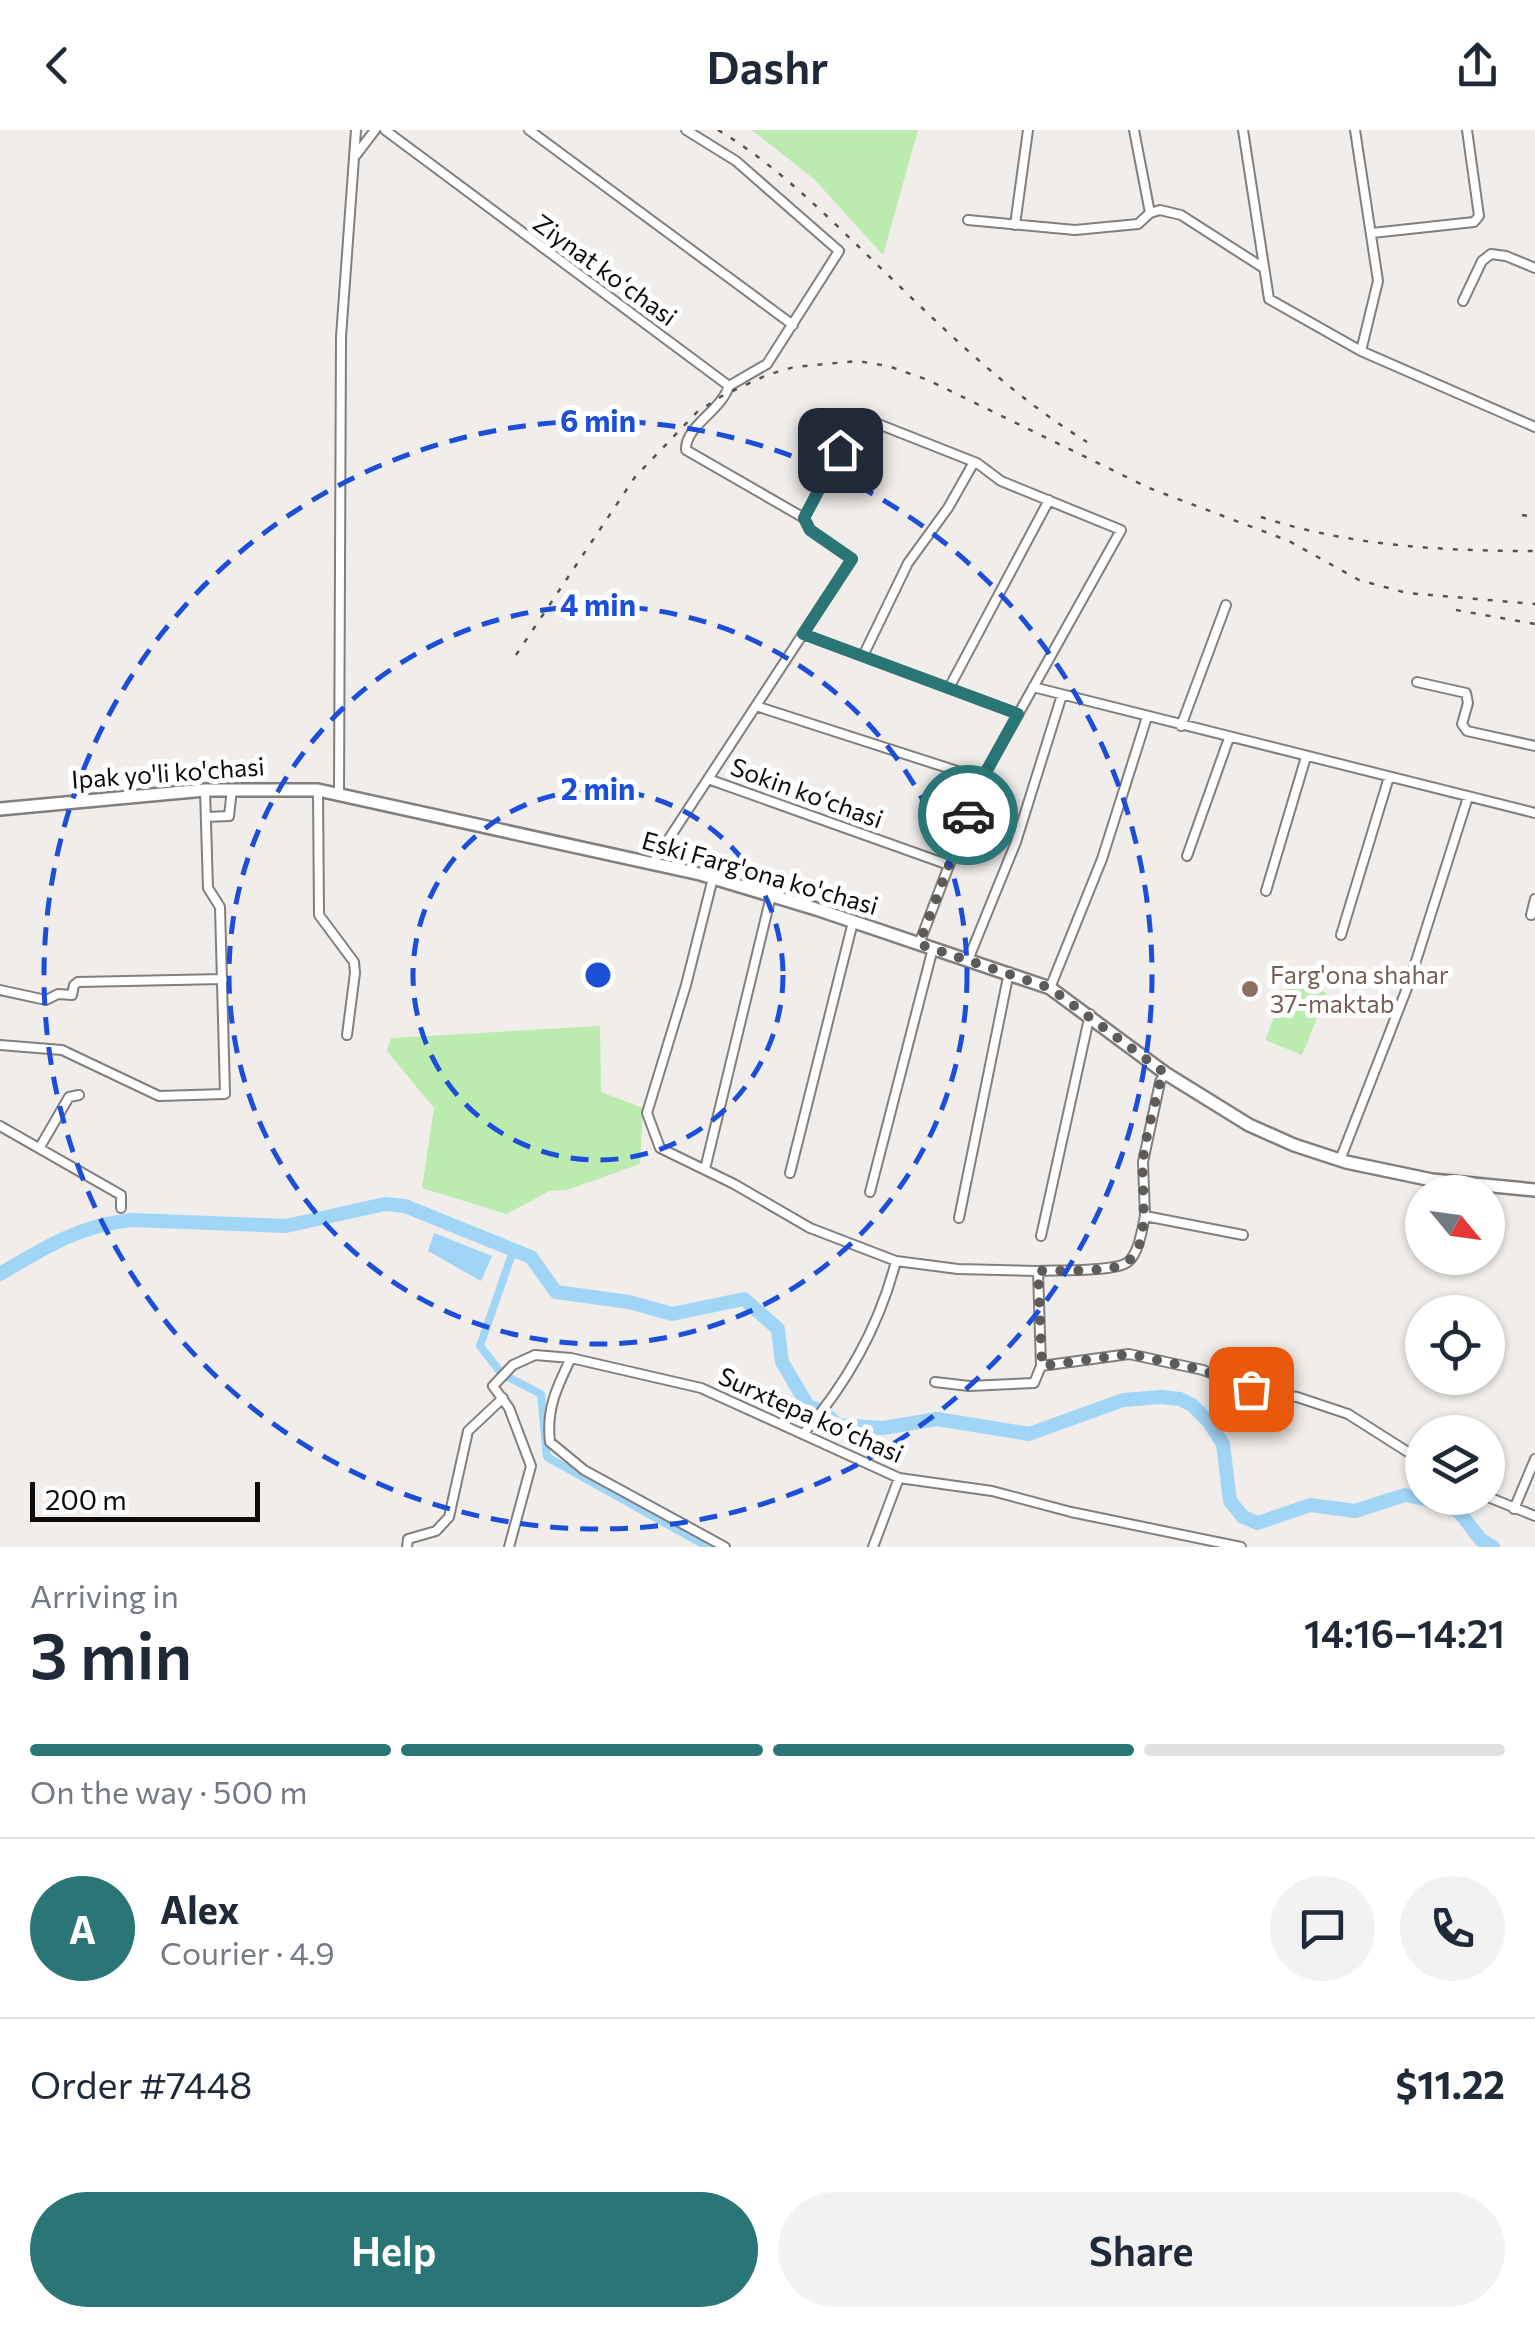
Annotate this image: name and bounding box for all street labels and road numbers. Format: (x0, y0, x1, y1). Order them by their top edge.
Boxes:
street label: Ziynat koʻchasi (528, 207, 683, 331)
street label: Ipak yo'li ko'chasi (70, 750, 266, 794)
street label: Sokin koʻchasi (727, 751, 888, 834)
street label: Eski Farg'ona ko'chasi (639, 824, 882, 920)
street label: Surxtepa koʻchasi (714, 1360, 908, 1468)

